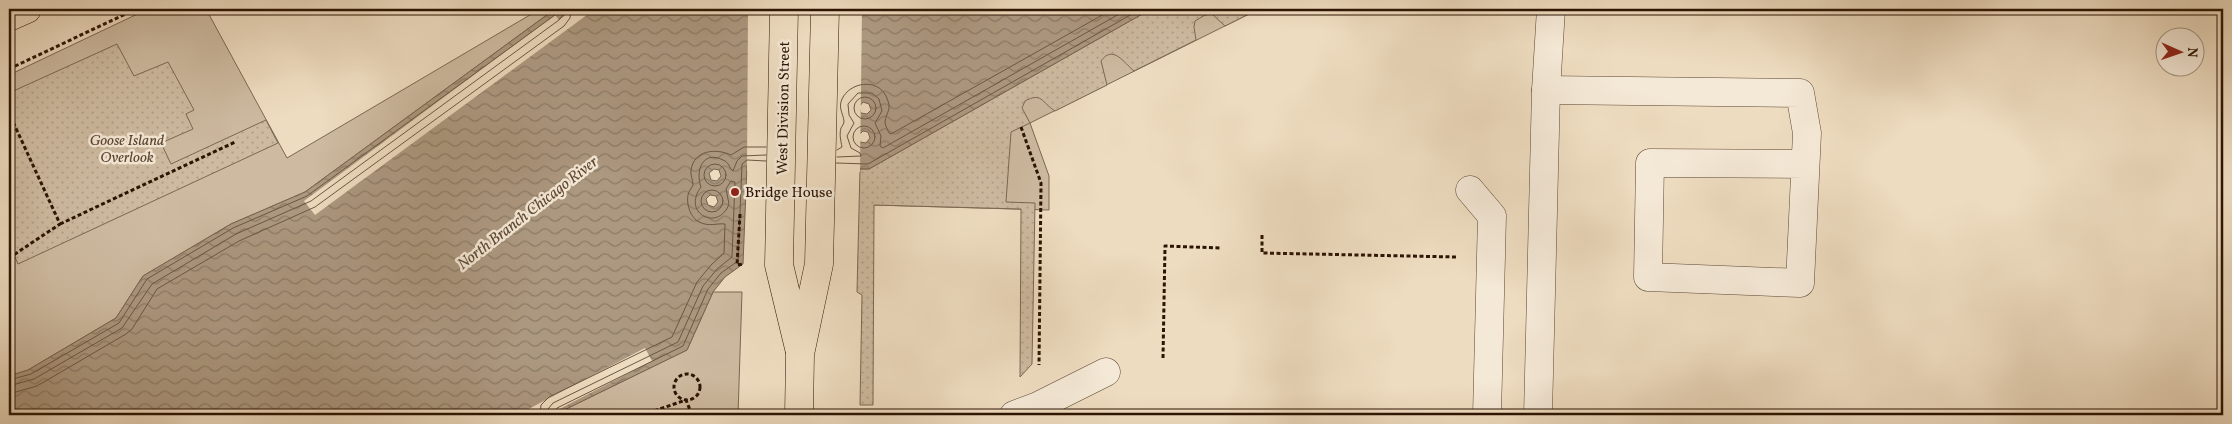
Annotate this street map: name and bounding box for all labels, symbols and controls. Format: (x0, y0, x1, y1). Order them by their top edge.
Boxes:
north arrow (2154, 28, 2204, 78)
street label: West Division Street (773, 41, 796, 175)
text: N (2182, 47, 2201, 58)
park label: Goose Island Overlook (90, 131, 164, 169)
water label: North Branch Chicago River (453, 151, 604, 276)
place label: Bridge House (745, 183, 833, 204)
marker: Bridge House (729, 186, 741, 198)

